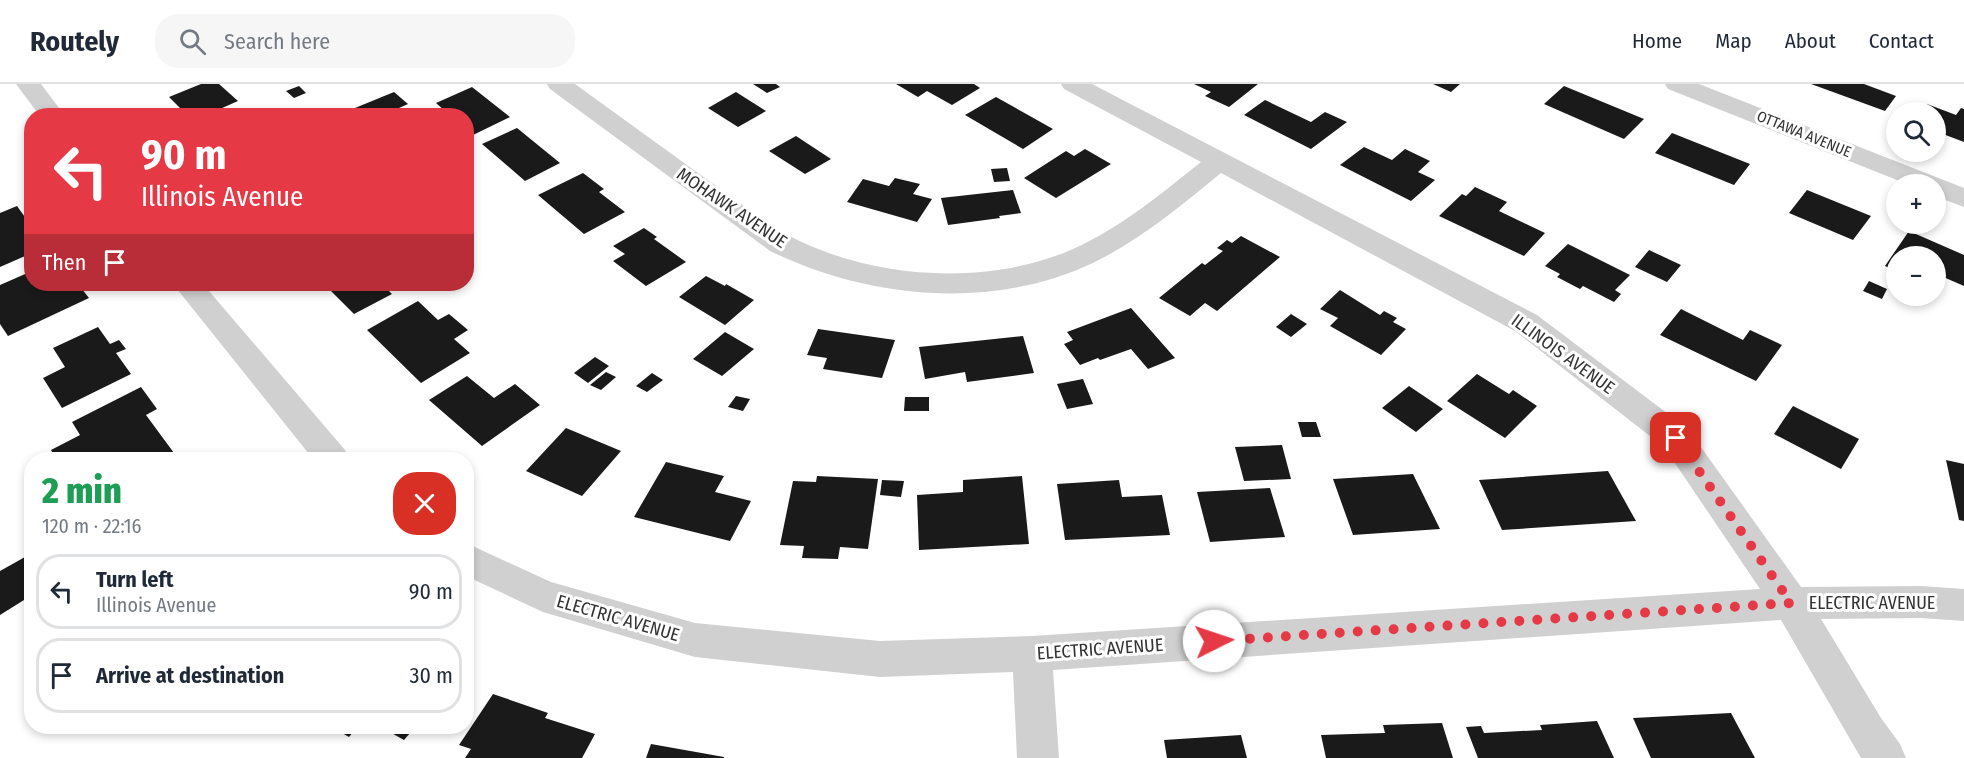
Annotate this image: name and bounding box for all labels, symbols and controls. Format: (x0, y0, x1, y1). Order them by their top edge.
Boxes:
search box (155, 14, 575, 68)
text: Routely (30, 25, 119, 58)
icon: search (176, 25, 209, 58)
text: Search here (224, 28, 330, 55)
text: Home (1632, 28, 1682, 54)
text: Map (1715, 28, 1752, 54)
text: About (1785, 28, 1836, 54)
text: Contact (1869, 28, 1934, 54)
map controls (1886, 102, 1946, 306)
button: search (1886, 102, 1946, 162)
street label: OTTAWA AVENUE (1754, 107, 1854, 161)
text: 90 m (141, 130, 226, 180)
icon: left (42, 132, 120, 210)
street label: MOHAWK AVENUE (673, 163, 791, 253)
button: + (1886, 174, 1946, 234)
text: Illinois Avenue (141, 181, 303, 213)
icon: arrive (98, 246, 131, 279)
button: − (1886, 246, 1946, 306)
text: Then (42, 249, 86, 276)
street label: ILLINOIS AVENUE (1507, 309, 1619, 399)
pin (1650, 412, 1701, 463)
icon: arrive (1659, 421, 1692, 454)
text: 2 min (42, 469, 122, 513)
button: close (393, 472, 456, 535)
text: 120 m · 22:16 (42, 514, 142, 538)
text: Turn left (96, 566, 174, 593)
icon: left (45, 575, 78, 608)
text: 90 m (409, 578, 453, 605)
street label: ELECTRIC AVENUE (554, 590, 682, 646)
street label: ELECTRIC AVENUE (1809, 592, 1935, 614)
text: Illinois Avenue (96, 593, 216, 617)
position arrow (1182, 609, 1246, 673)
street label: ELECTRIC AVENUE (1036, 634, 1164, 664)
icon: arrive (45, 659, 78, 692)
text: Arrive at destination (96, 662, 284, 689)
text: 30 m (410, 662, 453, 689)

